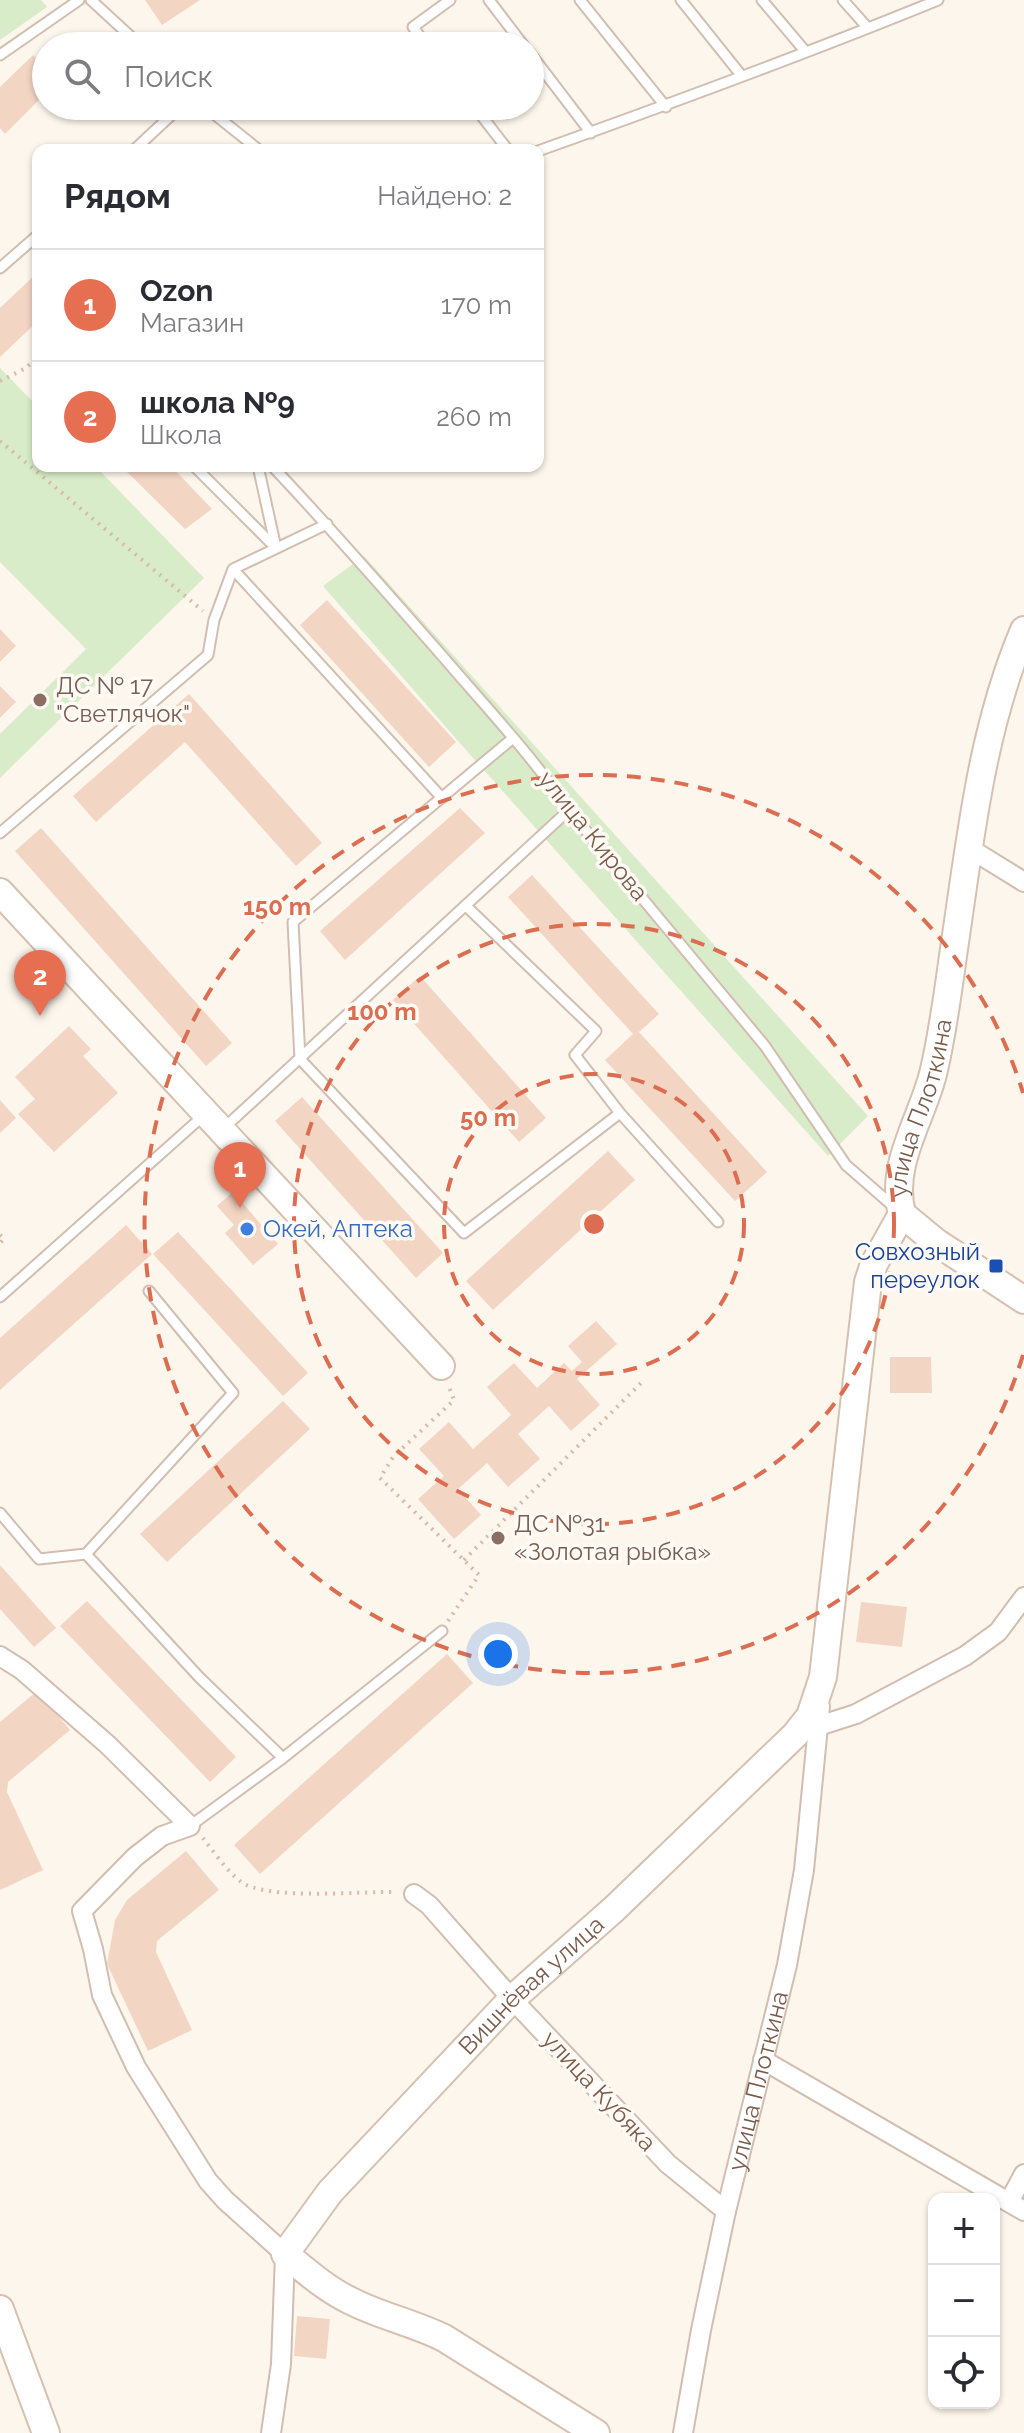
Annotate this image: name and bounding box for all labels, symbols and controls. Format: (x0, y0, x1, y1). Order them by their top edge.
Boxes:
search box (32, 32, 544, 120)
icon: search (60, 54, 104, 98)
text: Поиск (124, 59, 213, 94)
text: Рядом (64, 176, 171, 216)
text: Найдено: 2 (377, 181, 512, 211)
text: Ozon (140, 273, 213, 308)
text: 1 (84, 290, 96, 320)
text: 170 m (441, 290, 512, 320)
text: Магазин (140, 308, 244, 338)
text: школа №9 (140, 385, 295, 420)
text: 2 (83, 402, 97, 432)
text: 260 m (436, 402, 512, 432)
text: Школа (140, 420, 222, 450)
place label: ДС № 17 "Светлячок" (56, 671, 190, 728)
marker: ДС № 17 "Светлячок" (31, 691, 49, 709)
street label: улица Кирова (532, 765, 655, 906)
text: 150 m (243, 892, 311, 921)
pin: 2 (14, 950, 66, 1016)
text: 100 m (347, 997, 417, 1026)
street label: улица Плоткина (884, 1017, 958, 1197)
text: 50 m (460, 1103, 516, 1132)
pin: 1 (214, 1142, 266, 1208)
centre of rings (580, 1210, 608, 1238)
place label: Окей, Аптека (263, 1214, 413, 1243)
marker: Окей, Аптека (238, 1220, 256, 1238)
place label: Совхозный переулок (855, 1237, 980, 1294)
marker: Совхозный переулок (987, 1257, 1005, 1275)
place label: ДС №31 «Золотая рыбка» (514, 1509, 711, 1566)
marker: ДС №31 «Золотая рыбка» (489, 1529, 507, 1547)
your location (478, 1634, 518, 1674)
street label: Вишнёвая улица (452, 1910, 610, 2060)
street label: улица Плоткина (721, 1988, 794, 2174)
street label: улица Кубяка (536, 2024, 662, 2157)
map controls (928, 2193, 1000, 2409)
button: + (928, 2193, 1000, 2265)
button: − (928, 2265, 1000, 2337)
button: locate (928, 2337, 1000, 2409)

